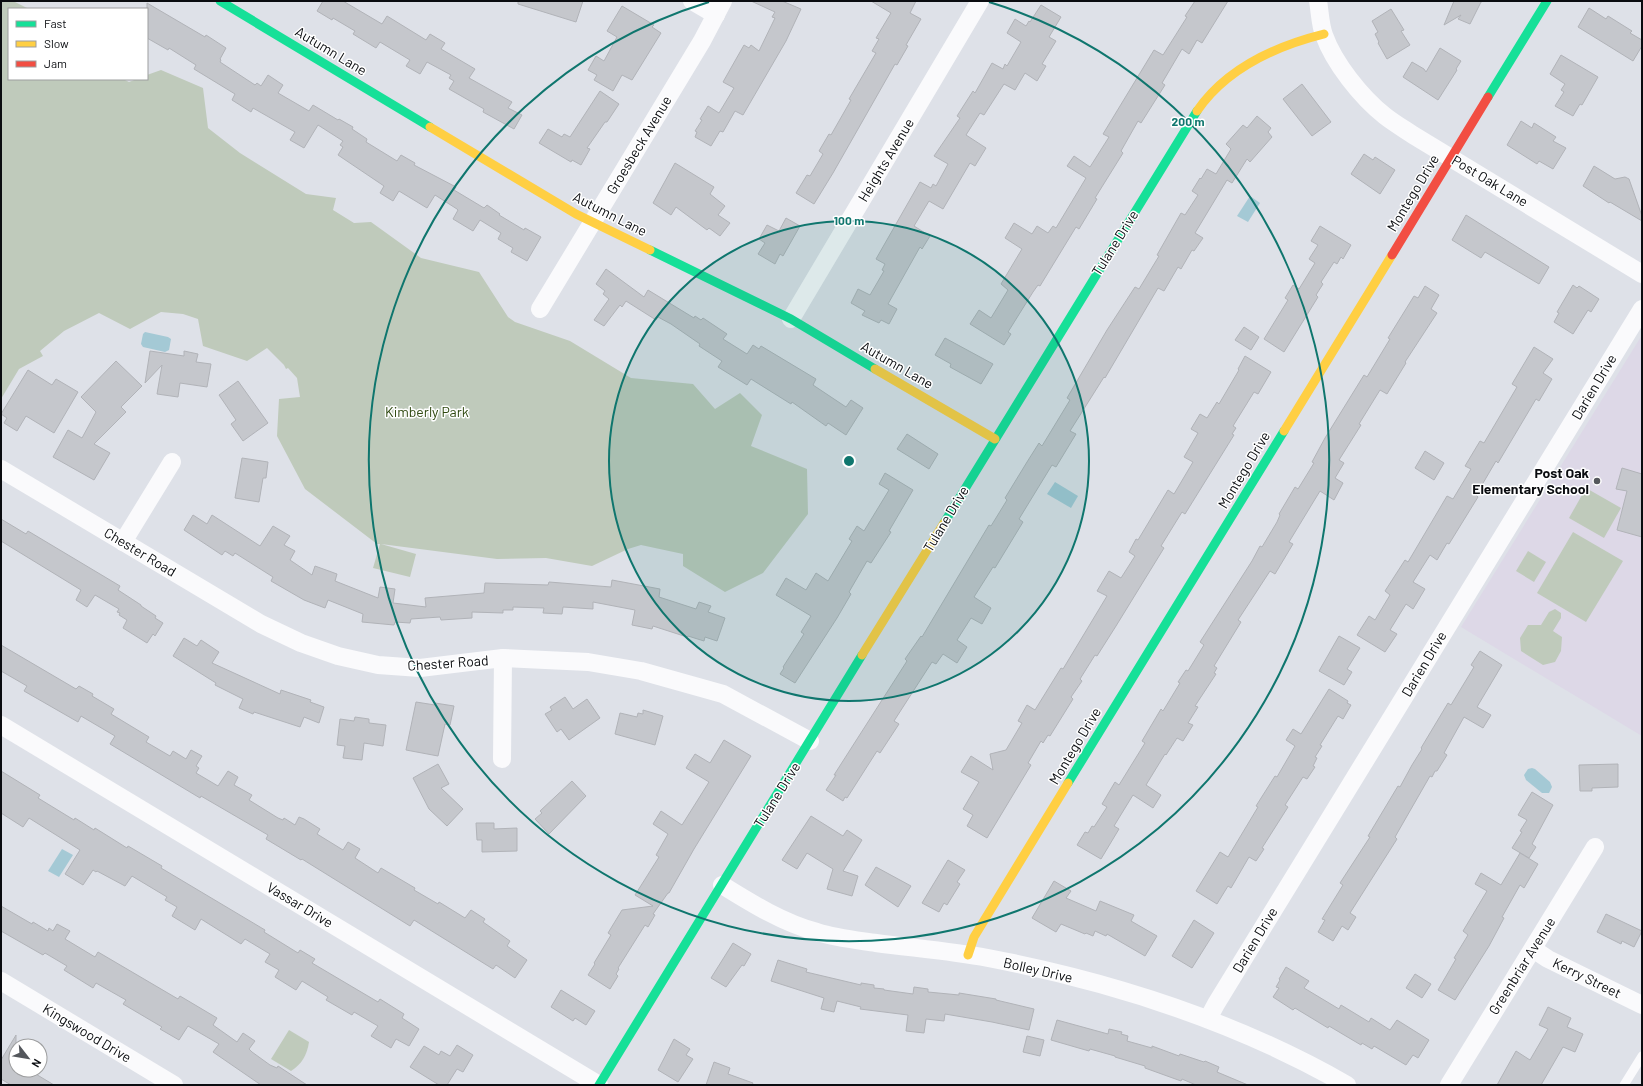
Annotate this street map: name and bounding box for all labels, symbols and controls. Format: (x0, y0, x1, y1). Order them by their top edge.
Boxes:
legend (8, 8, 148, 80)
text: Fast (44, 16, 67, 30)
street label: Autumn Lane (292, 23, 370, 79)
text: Slow (44, 36, 69, 50)
text: Jam (44, 56, 67, 70)
street label: Groesbeck Avenue (602, 92, 675, 197)
text: 200 m (1172, 114, 1204, 128)
street label: Heights Avenue (854, 115, 917, 205)
street label: Montego Drive (1383, 151, 1442, 234)
street label: Post Oak Lane (1449, 151, 1531, 210)
street label: Autumn Lane (570, 188, 650, 239)
street label: Tulane Drive (1088, 207, 1141, 279)
text: 100 m (834, 213, 864, 227)
street label: Autumn Lane (858, 337, 936, 392)
street label: Darien Drive (1567, 351, 1620, 423)
park label: Kimberly Park (385, 403, 469, 420)
street label: Montego Drive (1214, 428, 1273, 511)
centre of rings (842, 454, 856, 468)
place label: Post Oak Elementary School (1472, 464, 1590, 497)
marker: Post Oak Elementary School (1592, 476, 1602, 486)
street label: Tulane Drive (919, 483, 972, 555)
street label: Chester Road (101, 523, 179, 580)
street label: Darien Drive (1397, 628, 1450, 700)
street label: Chester Road (407, 651, 489, 674)
street label: Montego Drive (1045, 704, 1104, 787)
street label: Tulane Drive (750, 759, 803, 831)
street label: Vassar Drive (264, 878, 336, 931)
street label: Darien Drive (1228, 904, 1281, 976)
street label: Greenbriar Avenue (1485, 914, 1558, 1018)
street label: Bolley Drive (1002, 953, 1074, 986)
street label: Kerry Street (1550, 954, 1624, 1001)
street label: Kingswood Drive (40, 1000, 135, 1066)
north arrow (8, 1038, 48, 1078)
text: N (30, 1057, 44, 1070)

